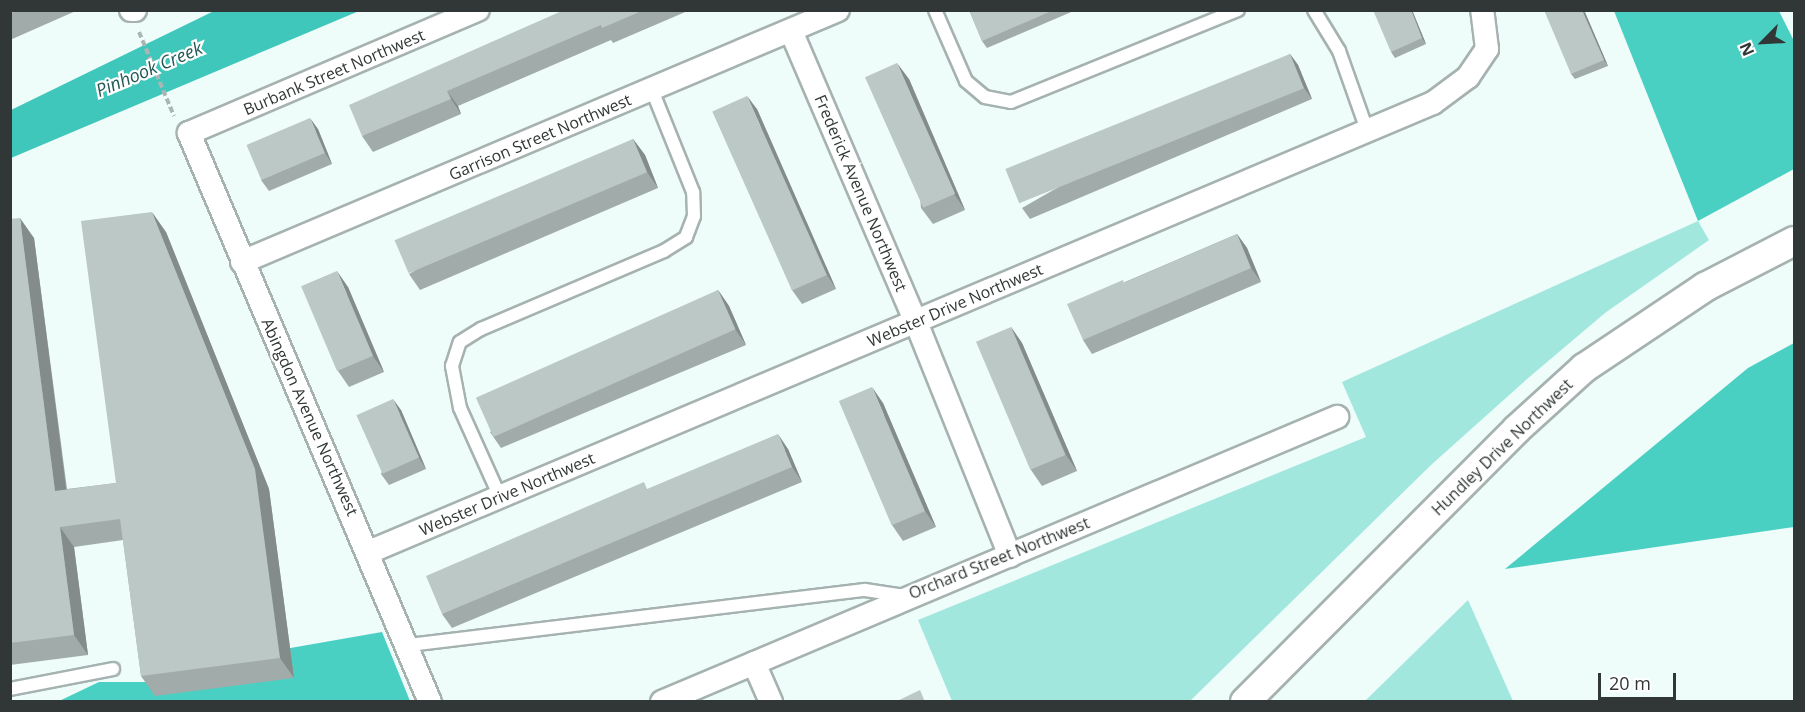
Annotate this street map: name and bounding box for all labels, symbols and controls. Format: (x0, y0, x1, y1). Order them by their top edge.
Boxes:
north arrow (1733, 12, 1793, 72)
street label: Burbank Street Northwest (240, 25, 428, 119)
water label: Pinhook Creek (92, 37, 206, 101)
text: N (1734, 39, 1759, 60)
street label: Garrison Street Northwest (446, 90, 634, 184)
street label: Frederick Avenue Northwest (811, 92, 911, 294)
street label: Webster Drive Northwest (865, 259, 1045, 351)
street label: Abingdon Avenue Northwest (258, 315, 362, 519)
street label: Hundley Drive Northwest (1428, 375, 1576, 519)
street label: Webster Drive Northwest (417, 448, 597, 540)
street label: Orchard Street Northwest (906, 513, 1092, 603)
scale bar (1601, 661, 1679, 699)
text: 20 m (1609, 671, 1651, 695)

